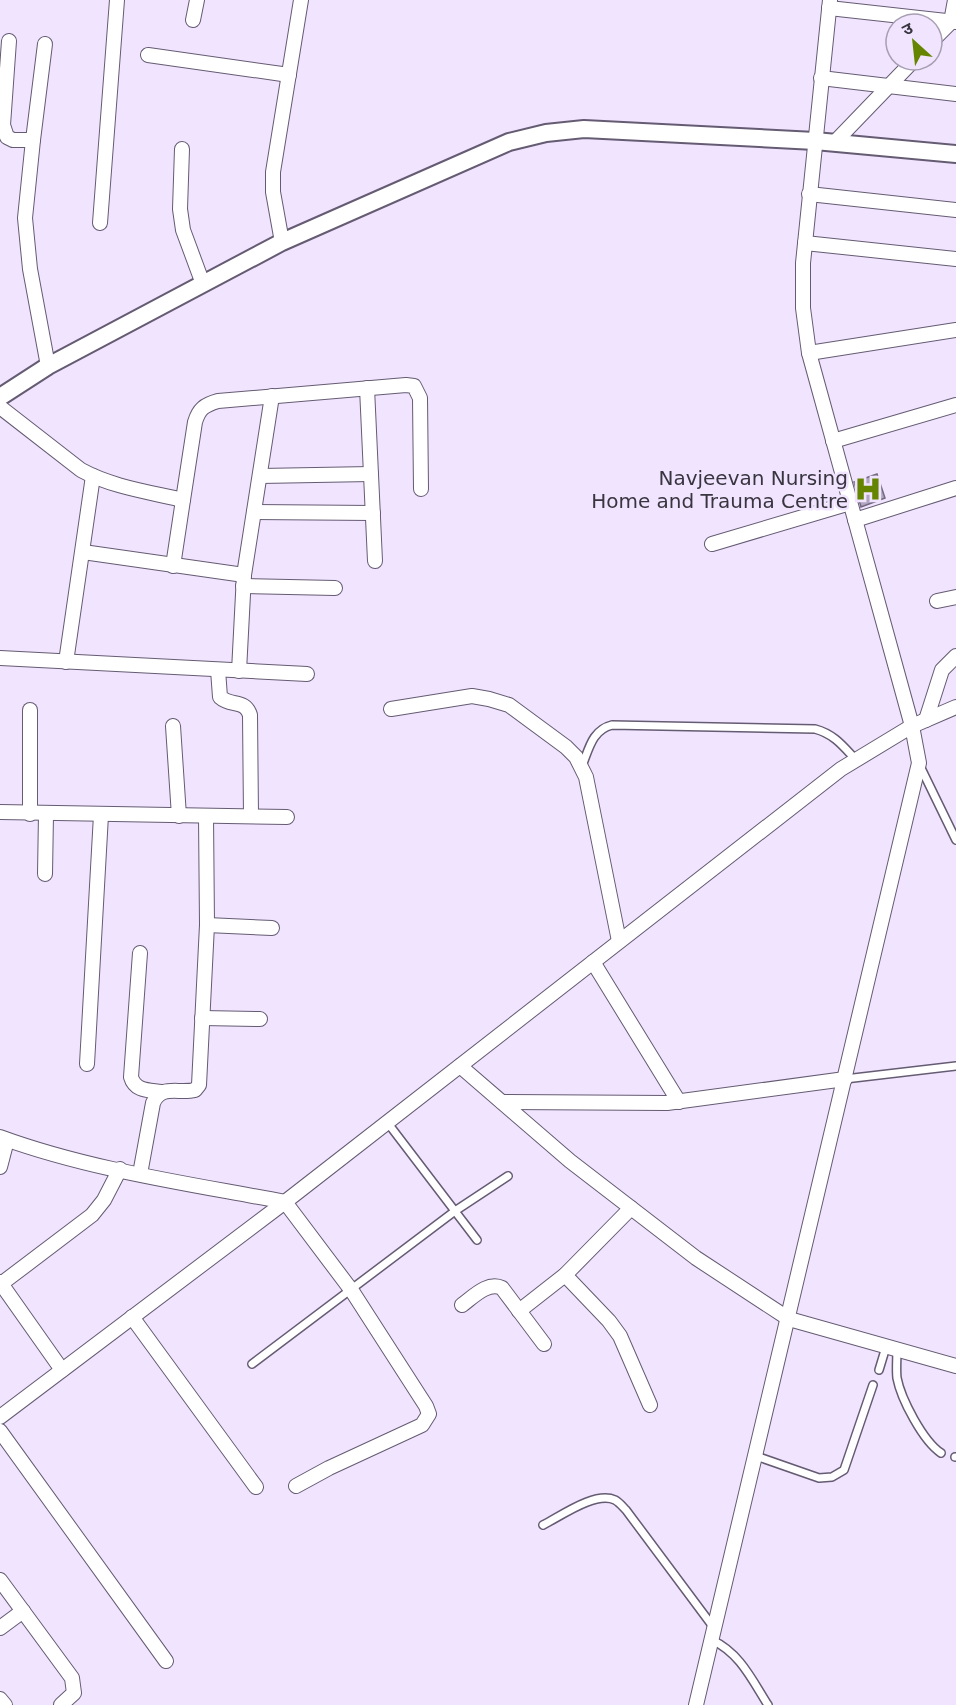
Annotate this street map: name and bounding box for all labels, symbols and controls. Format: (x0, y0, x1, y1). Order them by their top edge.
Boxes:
north arrow (884, 12, 944, 72)
text: उ (899, 18, 916, 40)
place label: Navjeevan Nursing Home and Trauma Centre (591, 466, 848, 513)
hospital icon: Navjeevan Nursing Home and Trauma Centre (853, 474, 883, 504)

